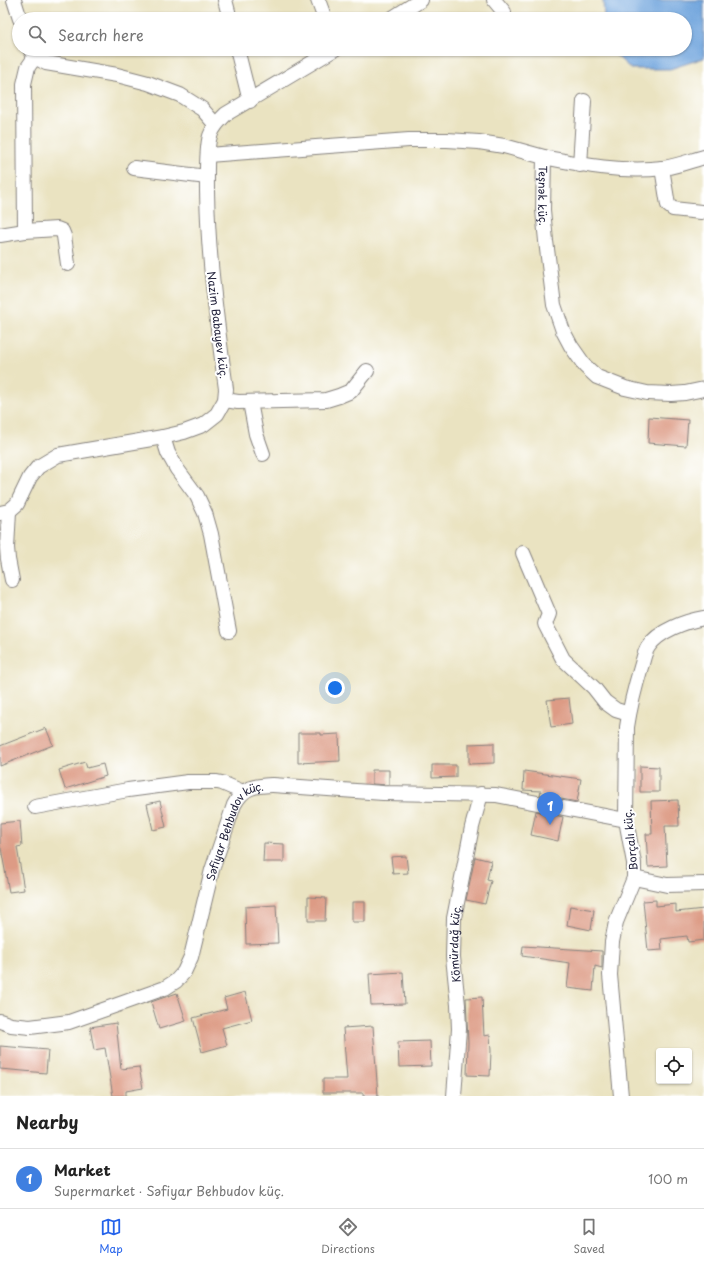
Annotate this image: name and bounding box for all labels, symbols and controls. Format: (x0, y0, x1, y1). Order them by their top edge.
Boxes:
search box (12, 12, 692, 56)
icon: search (26, 23, 48, 45)
text: Search here (58, 23, 144, 46)
street label: Teşnək küç. (534, 165, 553, 226)
street label: Nazim Babayev küç. (203, 270, 233, 380)
your location (325, 678, 345, 698)
street label: Səfiyar Behbudov küç. (201, 777, 265, 882)
pin: 1 (537, 792, 563, 825)
street label: Borçalı küç. (618, 808, 642, 872)
street label: Kömürdağ küç. (444, 903, 465, 984)
map controls (656, 1048, 692, 1084)
button: locate (656, 1048, 692, 1084)
text: Nearby (16, 1109, 78, 1135)
text: Market (54, 1158, 111, 1181)
text: 1 (26, 1169, 32, 1188)
text: 100 m (648, 1169, 688, 1188)
text: Supermarket · Səfiyar Behbudov küç. (54, 1181, 284, 1200)
tab: Map (99, 1216, 123, 1257)
tab: Directions (321, 1216, 375, 1257)
tab: Saved (573, 1216, 605, 1257)

